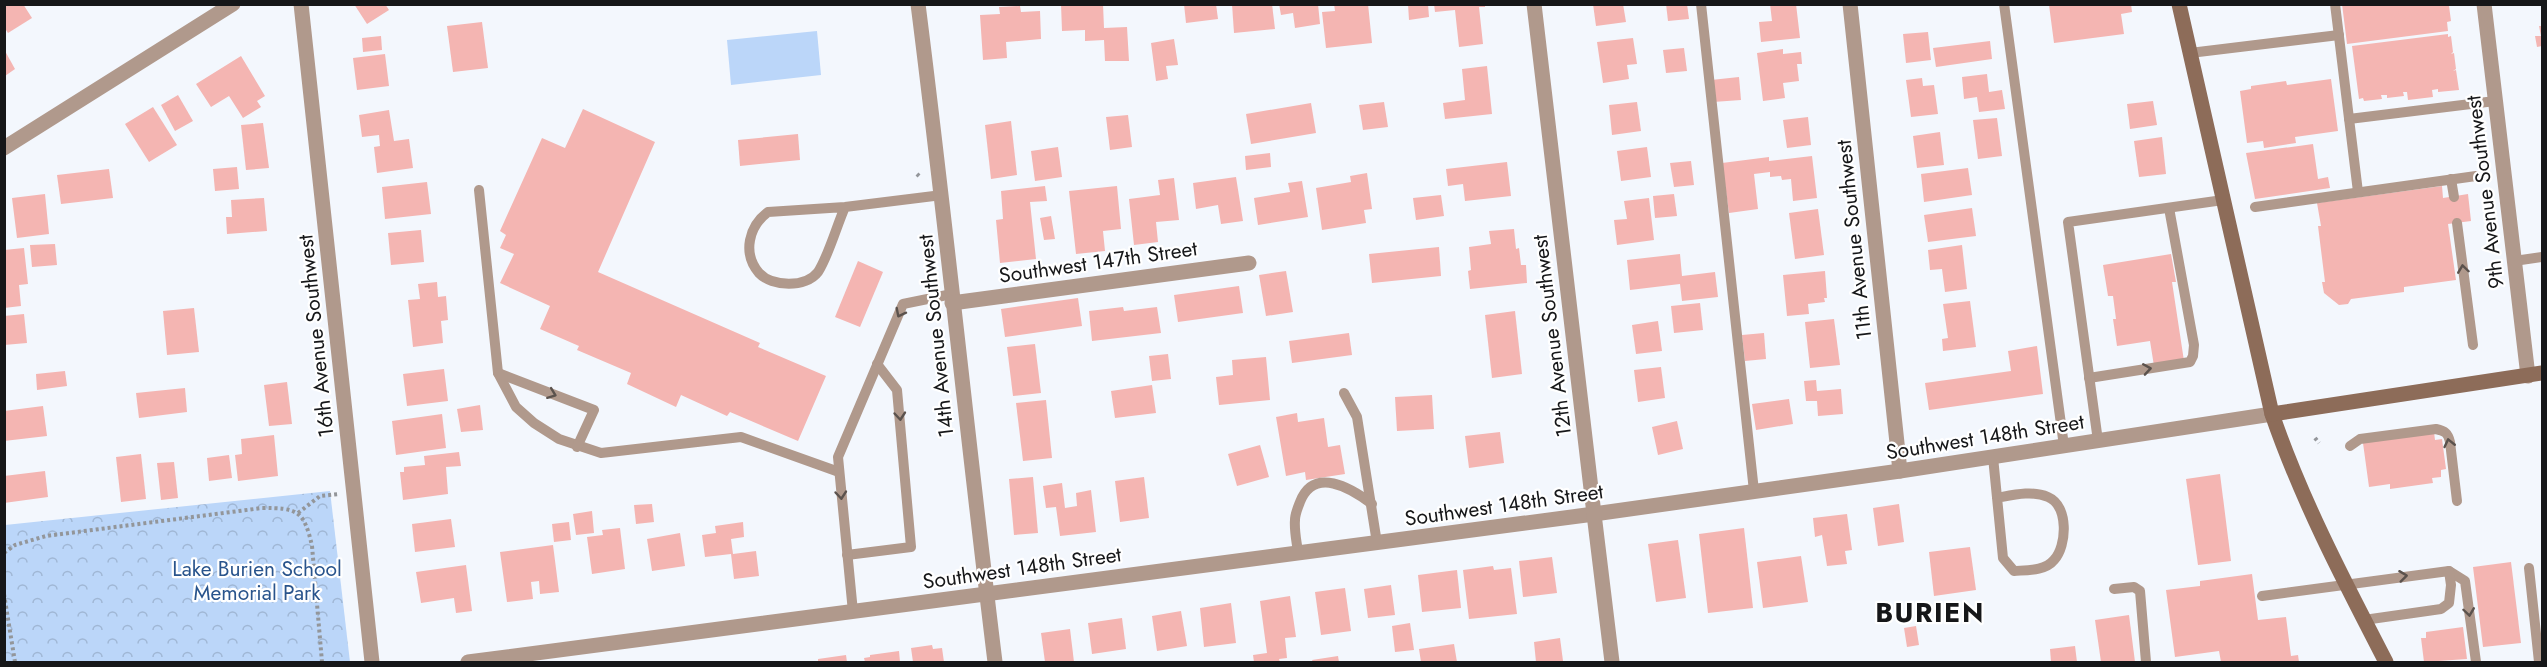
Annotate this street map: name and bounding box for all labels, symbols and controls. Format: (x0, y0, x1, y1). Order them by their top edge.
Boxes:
street label: 9th Avenue Southwest (2458, 94, 2512, 290)
street label: 11th Avenue Southwest (1829, 138, 1879, 342)
street label: 16th Avenue Southwest (290, 233, 342, 439)
street label: 14th Avenue Southwest (910, 233, 962, 439)
street label: Southwest 147th Street (997, 233, 1199, 291)
street label: 12th Avenue Southwest (1525, 233, 1579, 439)
one-way arrow (2458, 264, 2470, 273)
one-way arrow (895, 307, 907, 318)
one-way arrow (2142, 364, 2152, 376)
one-way arrow (546, 387, 557, 400)
street label: Southwest 148th Street (1884, 407, 2086, 467)
one-way arrow (893, 411, 906, 420)
one-way arrow (2444, 438, 2457, 448)
street label: Southwest 148th Street (1403, 476, 1605, 534)
one-way arrow (835, 490, 848, 499)
street label: Southwest 148th Street (921, 539, 1123, 597)
park label: Lake Burien School Memorial Park (172, 554, 342, 608)
one-way arrow (2398, 571, 2407, 583)
district label: BURIEN (1875, 593, 1985, 632)
one-way arrow (2463, 608, 2475, 617)

